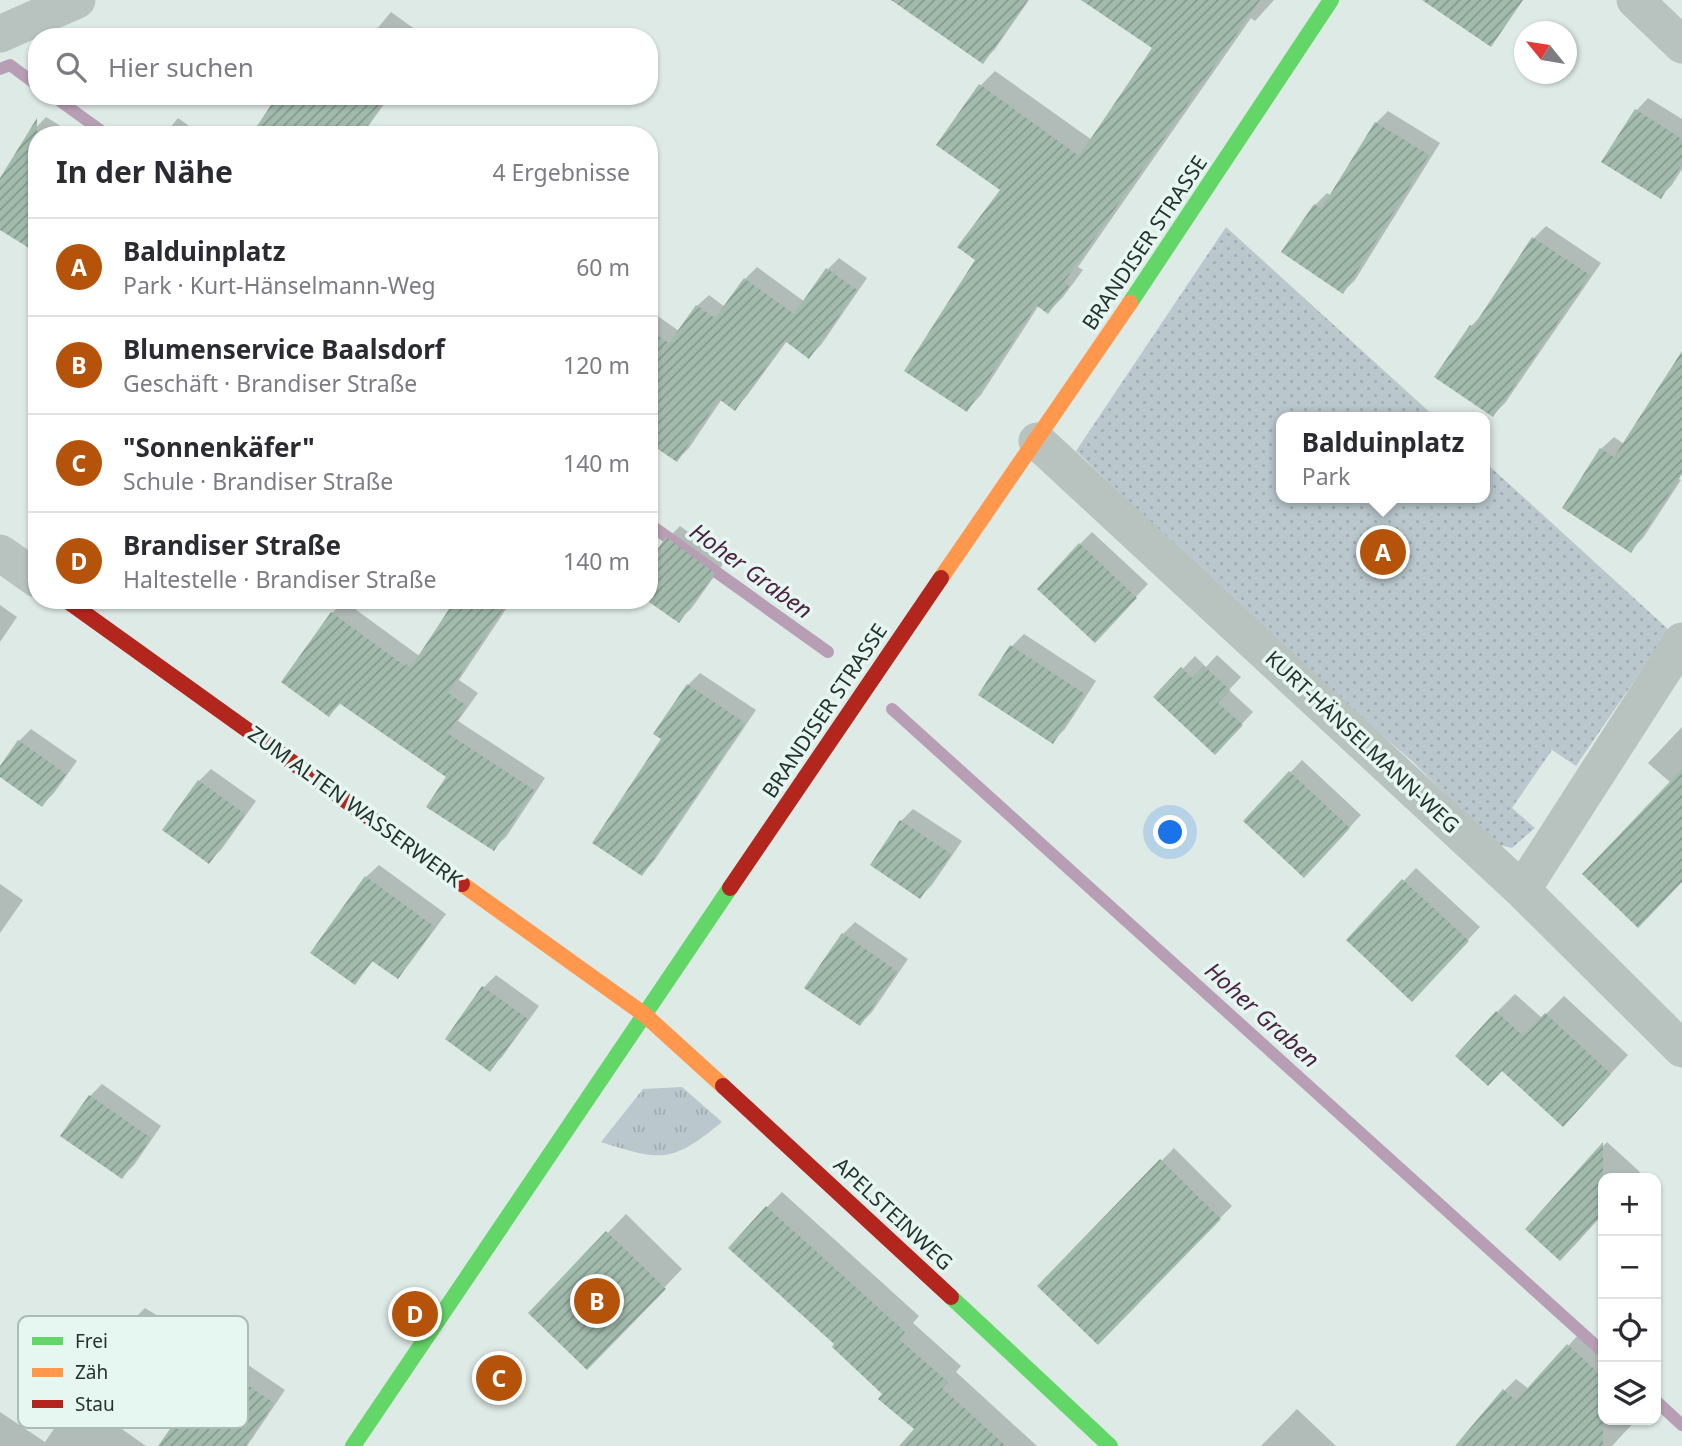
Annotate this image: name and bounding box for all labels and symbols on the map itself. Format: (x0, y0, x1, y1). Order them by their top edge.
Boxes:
north arrow (1514, 21, 1577, 84)
street label: BRANDISER STRASSE (1075, 150, 1213, 335)
water label: Hoher Graben (684, 515, 819, 625)
pin: A (1360, 526, 1406, 578)
street label: BRANDISER STRASSE (755, 618, 893, 803)
street label: KURT-HÄNSELMANN-WEG (1260, 644, 1466, 839)
street label: ZUM ALTEN WASSERWERK (243, 719, 468, 893)
your location (1153, 815, 1187, 849)
water label: Hoher Graben (1198, 954, 1327, 1074)
street label: APELSTEINWEG (828, 1151, 959, 1276)
pin: B (574, 1275, 620, 1327)
pin: D (392, 1288, 438, 1340)
legend (18, 1316, 248, 1428)
text: Frei (75, 1328, 108, 1354)
pin: C (476, 1352, 522, 1404)
text: Zäh (75, 1359, 108, 1385)
text: Stau (75, 1391, 115, 1417)

